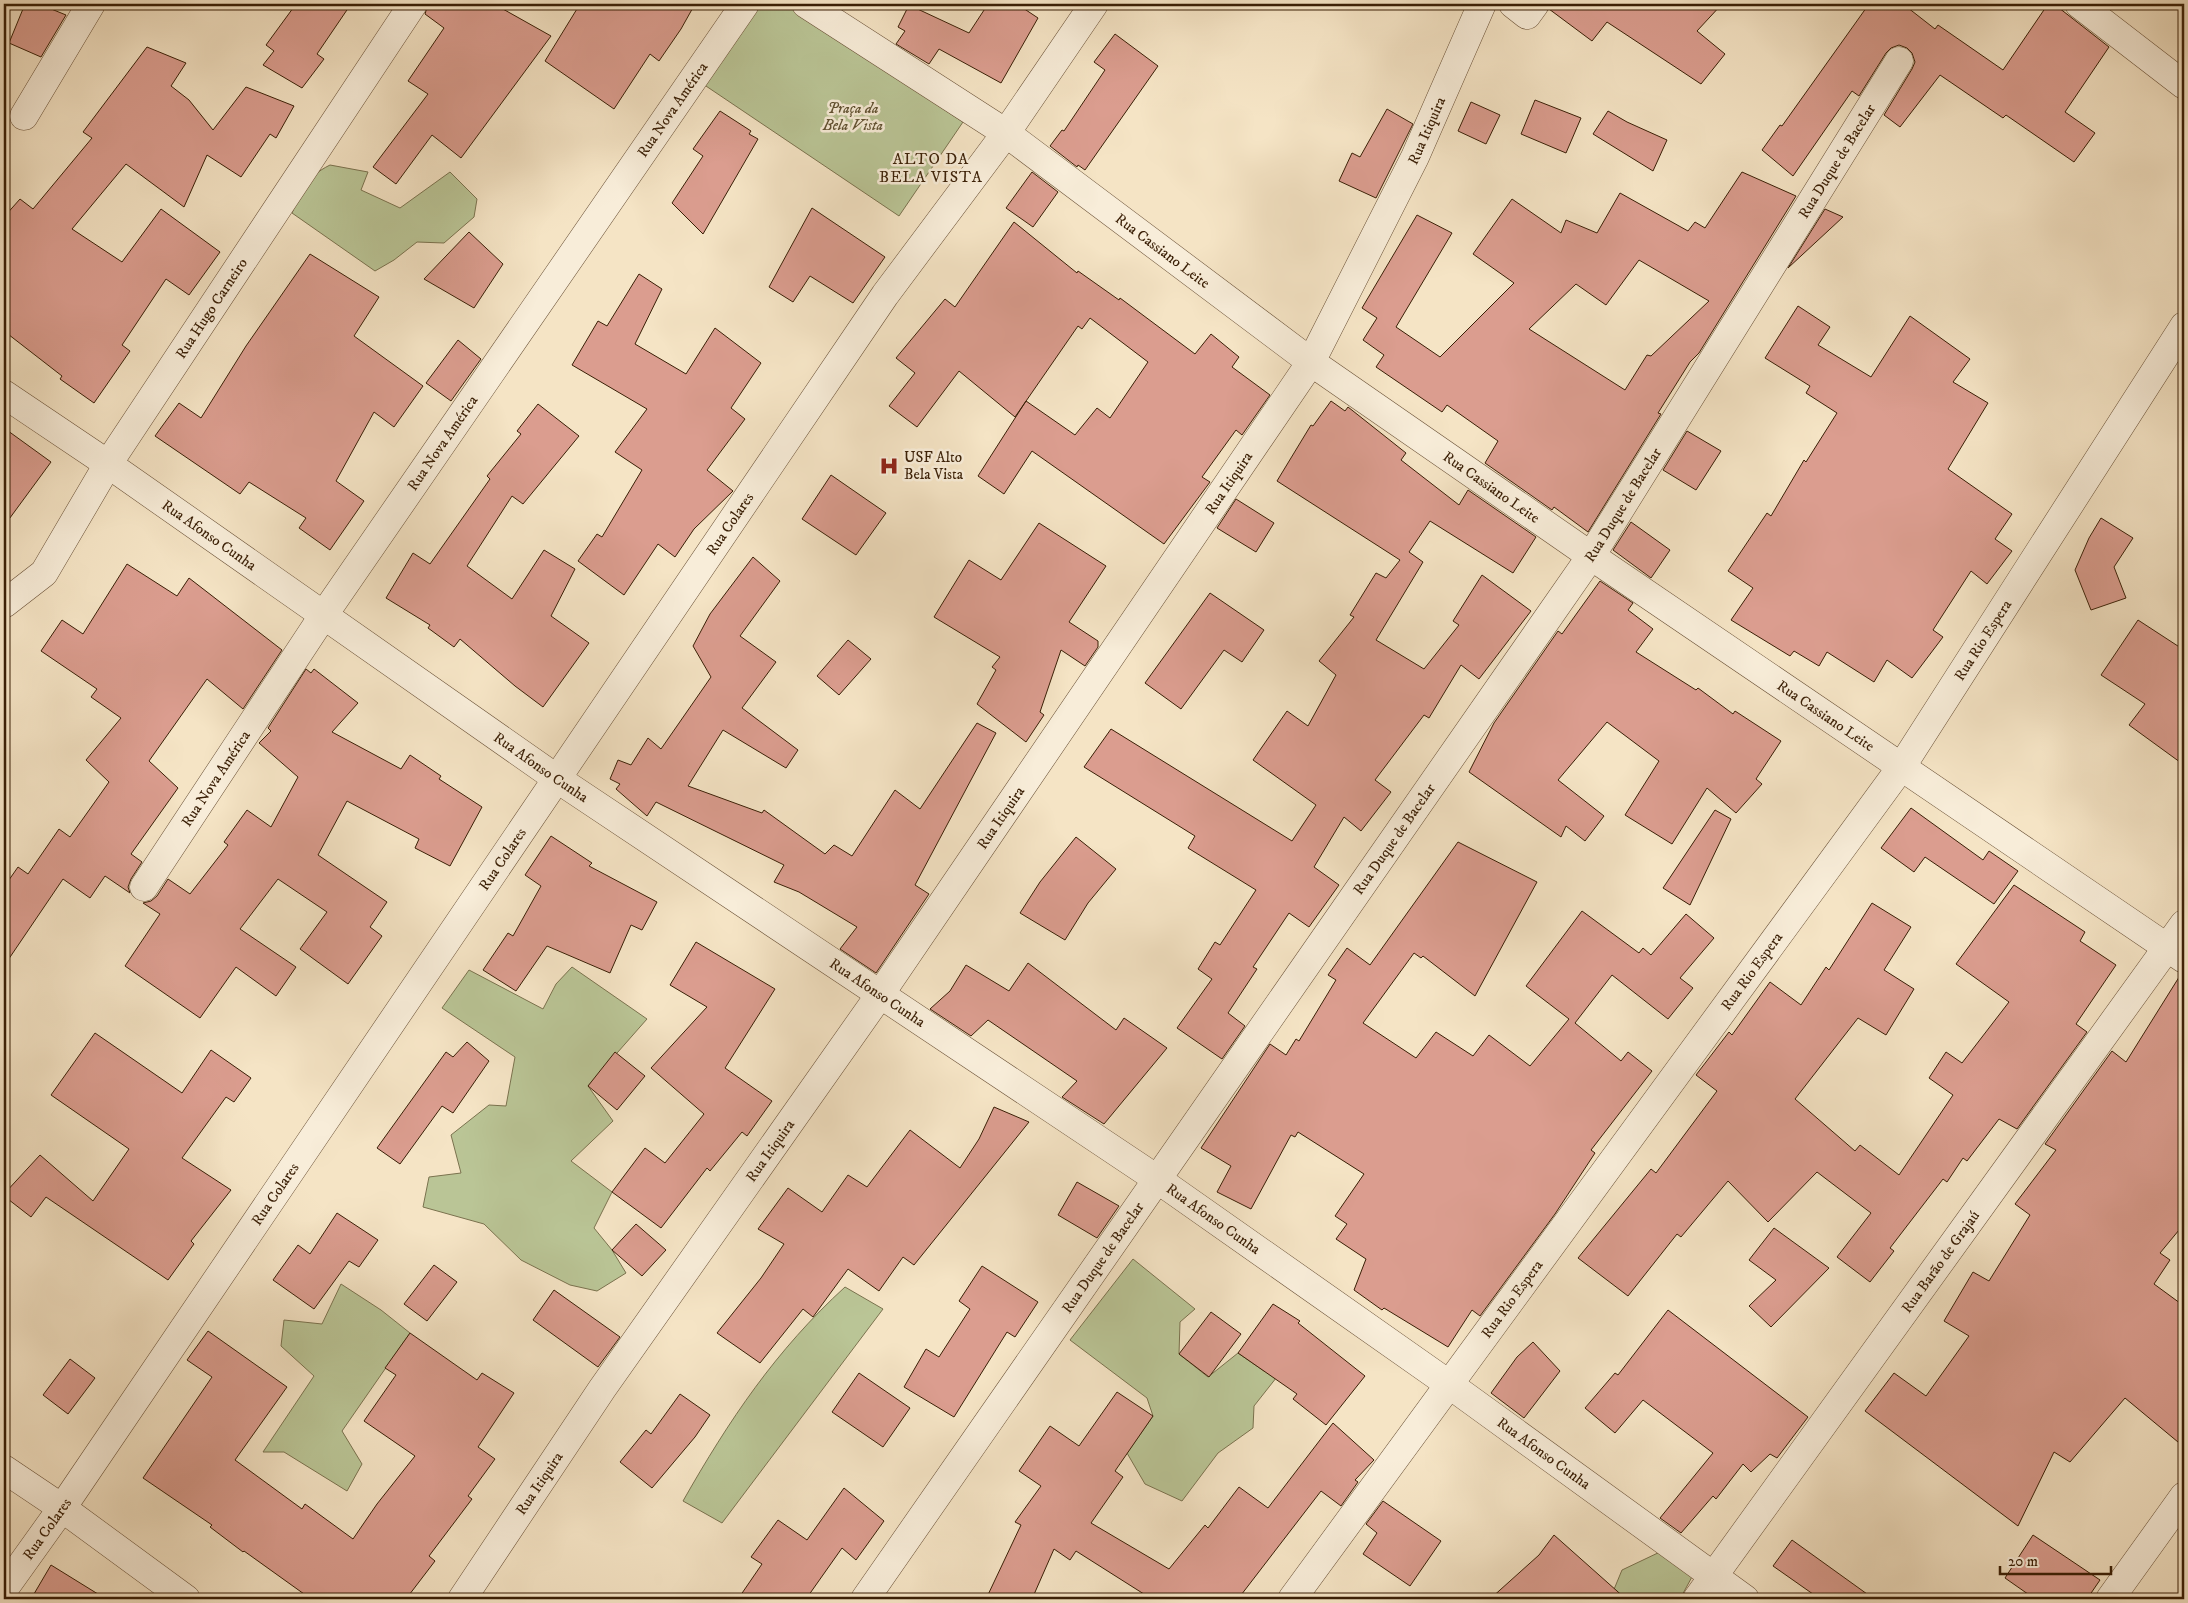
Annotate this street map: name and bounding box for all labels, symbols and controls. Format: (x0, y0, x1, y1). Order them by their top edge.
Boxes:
street label: Rua Nova América (633, 58, 713, 161)
street label: Rua Itiquira (1404, 94, 1450, 168)
park label: Praça da Bela Vista (822, 99, 883, 135)
street label: Rua Duque de Bacelar (1794, 100, 1880, 222)
district label: ALTO DA BELA VISTA (879, 149, 983, 187)
street label: Rua Cassiano Leite (1111, 209, 1214, 293)
street label: Rua Hugo Carneiro (172, 254, 252, 362)
street label: Rua Nova América (403, 391, 483, 495)
street label: Rua Duque de Bacelar (1580, 444, 1666, 566)
street label: Rua Cassiano Leite (1439, 447, 1543, 528)
place label: USF Alto Bela Vista (904, 448, 964, 484)
street label: Rua Itiquira (1201, 448, 1257, 518)
hospital icon: USF Alto Bela Vista (878, 455, 900, 477)
street label: Rua Colares (702, 489, 758, 559)
street label: Rua Afonso Cunha (158, 496, 260, 575)
street label: Rua Rio Espera (1950, 596, 2016, 684)
street label: Rua Cassiano Leite (1773, 676, 1878, 756)
street label: Rua Nova América (177, 726, 255, 831)
street label: Rua Afonso Cunha (490, 728, 592, 807)
street label: Rua Duque de Bacelar (1349, 780, 1440, 899)
street label: Rua Itiquira (973, 782, 1029, 853)
street label: Rua Colares (475, 824, 531, 894)
street label: Rua Rio Espera (1717, 928, 1787, 1015)
street label: Rua Afonso Cunha (826, 954, 929, 1032)
street label: Rua Itiquira (742, 1116, 799, 1186)
street label: Rua Colares (247, 1159, 303, 1229)
street label: Rua Afonso Cunha (1162, 1179, 1265, 1259)
street label: Rua Duque de Bacelar (1058, 1198, 1149, 1317)
street label: Rua Barão de Grajaú (1897, 1207, 1984, 1317)
street label: Rua Rio Espera (1477, 1256, 1548, 1342)
street label: Rua Afonso Cunha (1493, 1413, 1595, 1494)
street label: Rua Itiquira (512, 1448, 568, 1519)
street label: Rua Colares (19, 1494, 76, 1564)
scale bar (2000, 1543, 2112, 1575)
text: 20 m (2008, 1552, 2038, 1571)

